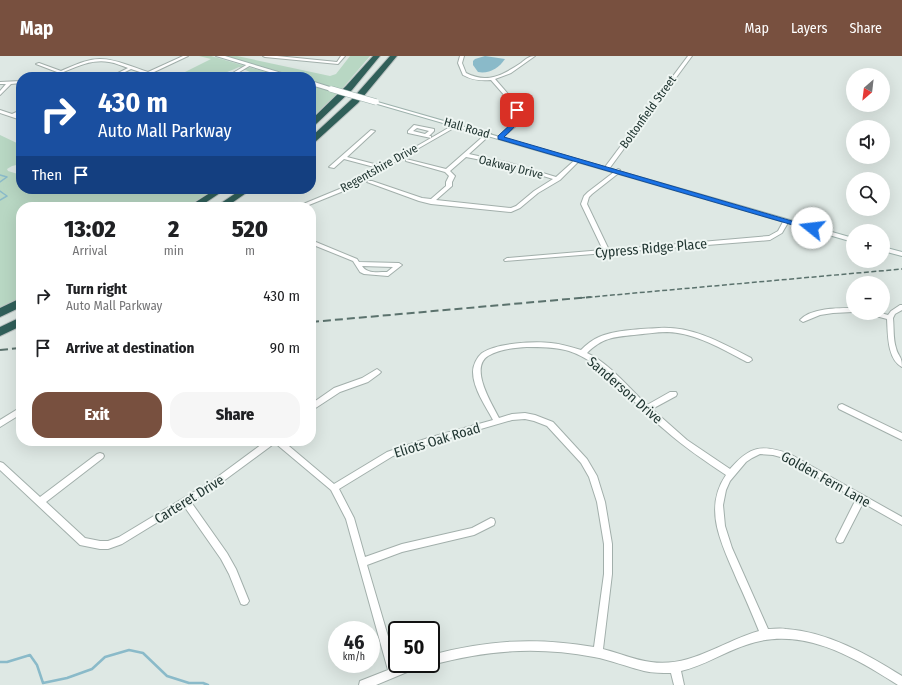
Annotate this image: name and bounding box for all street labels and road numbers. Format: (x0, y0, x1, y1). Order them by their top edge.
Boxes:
street label: Boltonfield Street (617, 73, 679, 151)
street label: Hall Road (442, 115, 492, 141)
street label: Regentshire Drive (338, 141, 420, 195)
street label: Oakway Drive (477, 152, 545, 182)
street label: Cypress Ridge Place (594, 235, 708, 262)
street label: Sanderson Drive (584, 353, 666, 428)
street label: Eliots Oak Road (392, 419, 482, 462)
street label: Golden Fern Lane (778, 448, 873, 511)
street label: Carteret Drive (151, 471, 227, 528)

